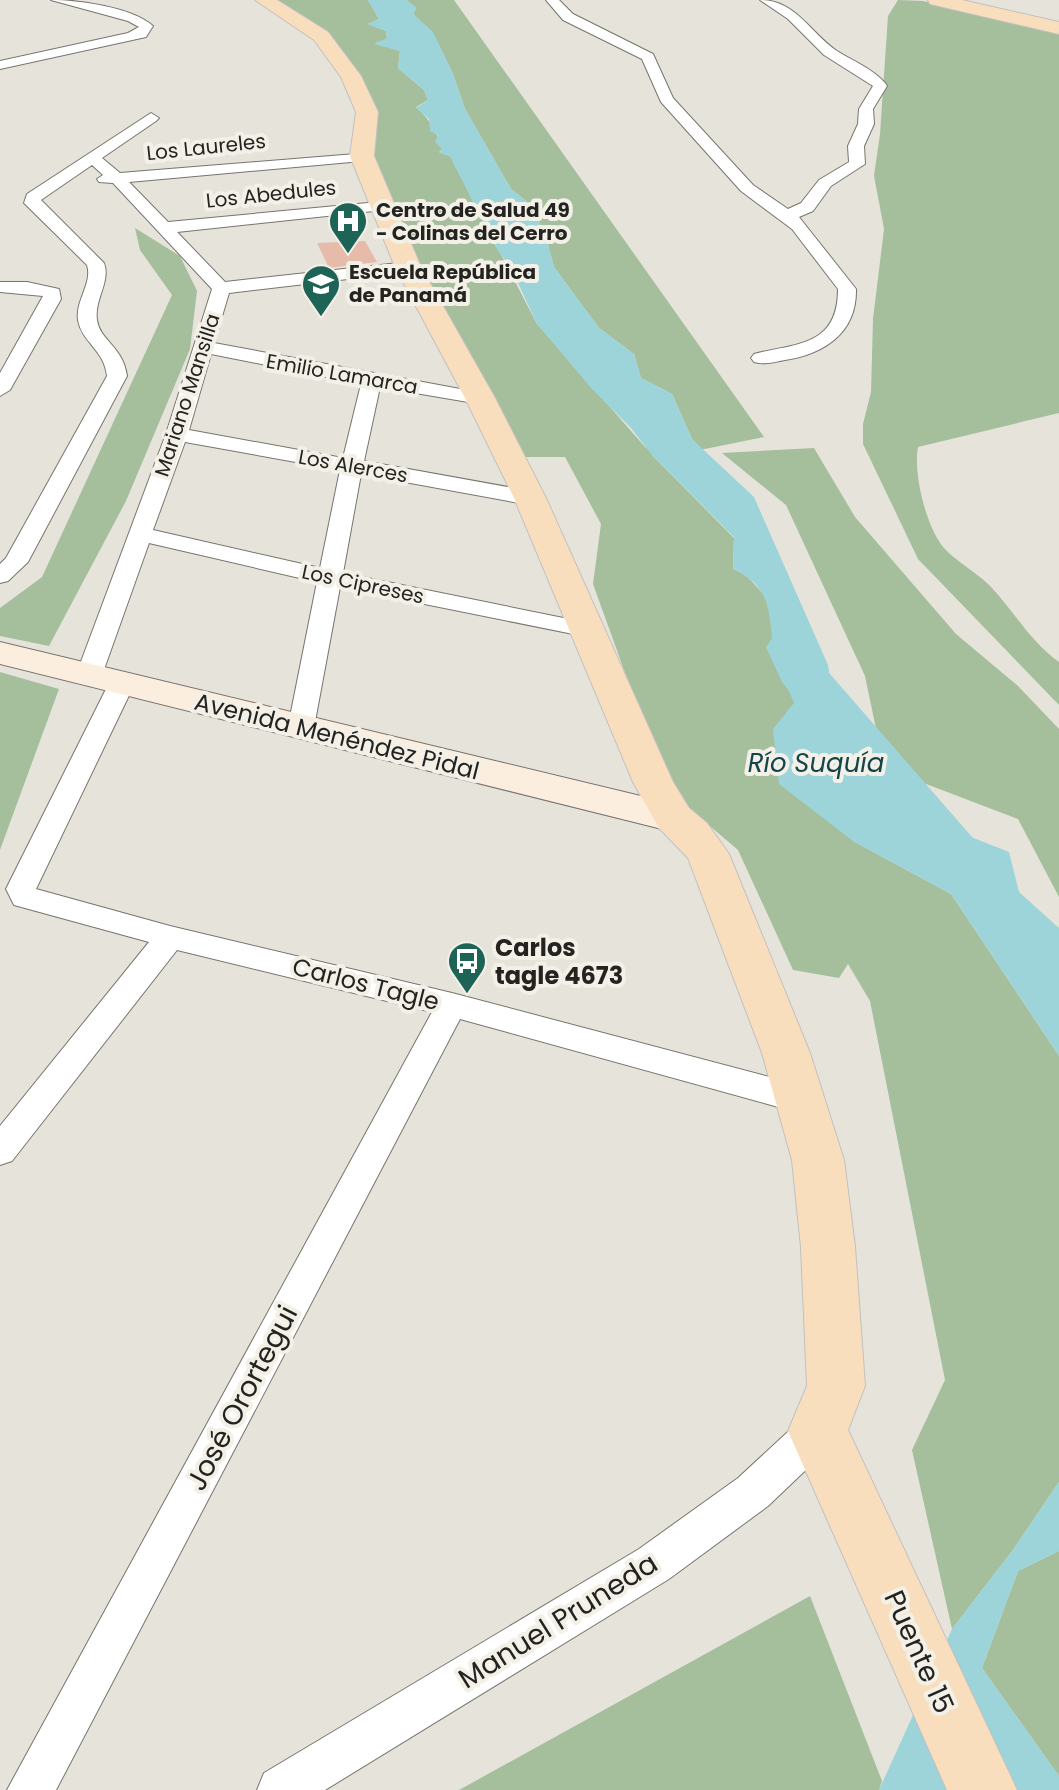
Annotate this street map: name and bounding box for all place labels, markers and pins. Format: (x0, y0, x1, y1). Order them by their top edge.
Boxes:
place label: Centro de Salud 49 - Colinas del Cerro (376, 196, 570, 247)
hospital icon: Centro de Salud 49 - Colinas del Cerro (327, 200, 369, 255)
place label: Escuela República de Panamá (349, 258, 536, 309)
school or university icon: Escuela República de Panamá (300, 263, 342, 318)
place label: Carlos tagle 4673 (495, 931, 623, 992)
bus stop icon: Carlos tagle 4673 (446, 940, 488, 995)

